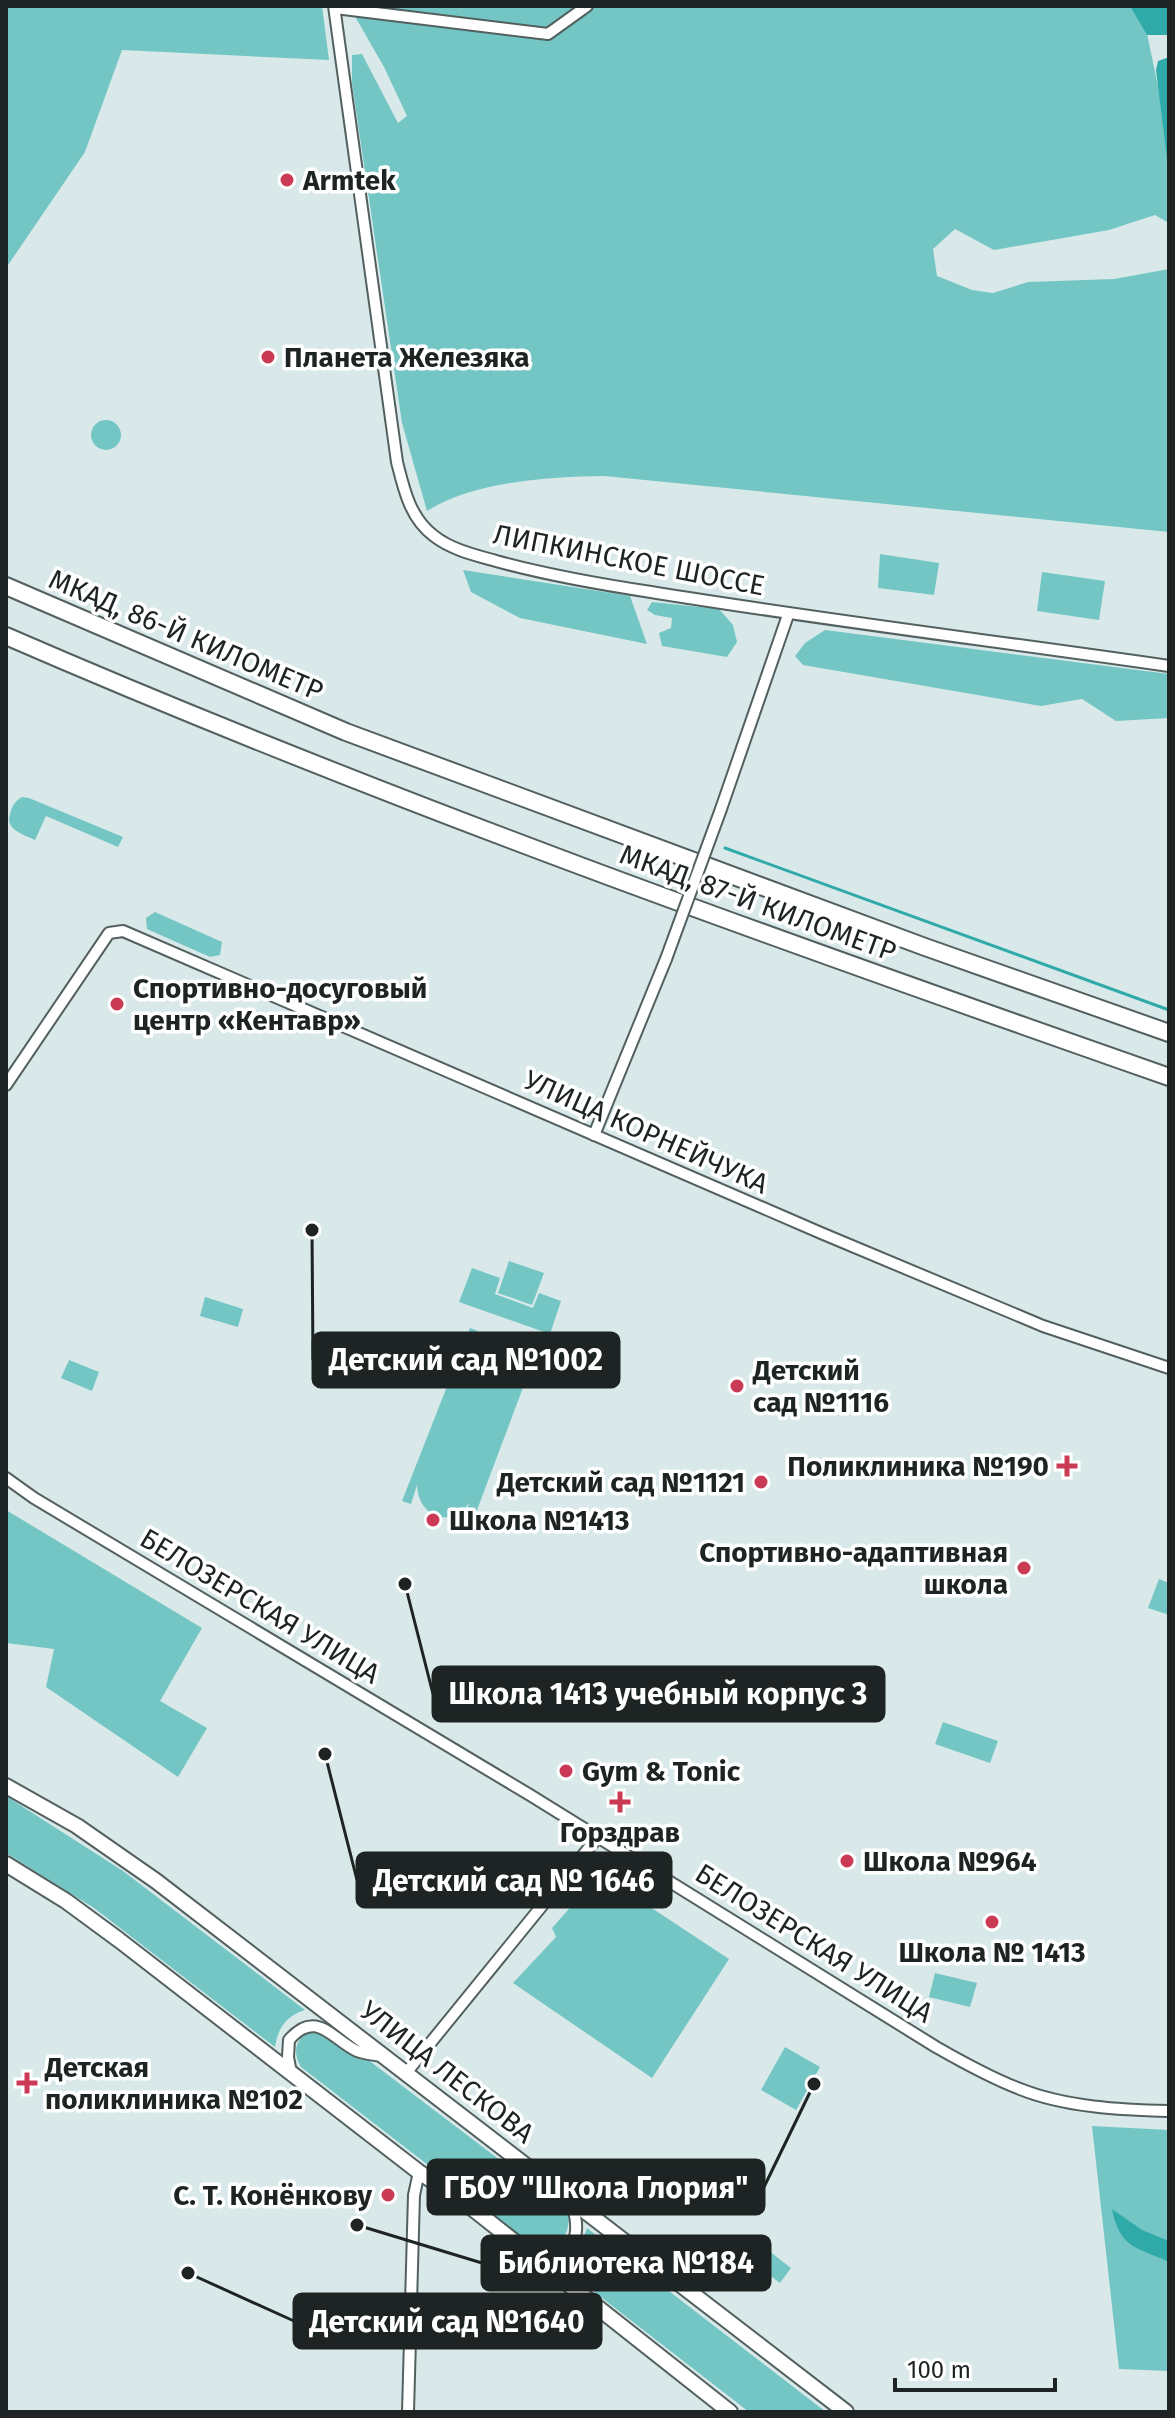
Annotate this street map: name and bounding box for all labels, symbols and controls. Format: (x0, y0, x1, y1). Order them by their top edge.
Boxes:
place label: Armtek (302, 164, 396, 197)
marker: Armtek (278, 171, 296, 189)
place label: Планета Железяка (284, 341, 530, 374)
marker: Планета Железяка (259, 348, 277, 366)
street label: ЛИПКИНСКОЕ ШОССЕ (491, 517, 767, 603)
street label: МКАД, 86-Й КИЛОМЕТР (44, 562, 328, 708)
street label: МКАД, 87-Й КИЛОМЕТР (615, 838, 901, 968)
place label: Спортивно-досуговый центр «Кентавр» (133, 972, 427, 1037)
marker: Спортивно-досуговый центр «Кентавр» (108, 995, 126, 1013)
street label: УЛИЦА КОРНЕЙЧУКА (519, 1063, 773, 1201)
callout: Детский сад №1002 (313, 1333, 619, 1387)
text: Детский сад №1002 (328, 1342, 603, 1378)
place label: Детский сад №1116 (752, 1354, 889, 1419)
marker: Детский сад №1116 (728, 1377, 746, 1395)
place label: Поликлиника №190 (787, 1450, 1049, 1483)
marker: Поликлиника №190 (1056, 1455, 1078, 1477)
place label: Детский сад №1121 (496, 1466, 745, 1499)
marker: Детский сад №1121 (752, 1473, 770, 1491)
place label: Школа №1413 (449, 1504, 630, 1537)
marker: Школа №1413 (424, 1511, 442, 1529)
street label: БЕЛОЗЕРСКАЯ УЛИЦА (134, 1521, 386, 1691)
place label: Спортивно-адаптивная школа (699, 1536, 1008, 1601)
marker: Спортивно-адаптивная школа (1015, 1559, 1033, 1577)
callout: Школа 1413 учебный корпус 3 (433, 1667, 884, 1721)
text: Школа 1413 учебный корпус 3 (449, 1676, 867, 1712)
place label: Gym & Tonic (582, 1755, 741, 1788)
marker: Gym & Tonic (557, 1762, 575, 1780)
marker: Горздрав (611, 1793, 629, 1811)
place label: Горздрав (560, 1816, 680, 1849)
place label: Школа №964 (863, 1845, 1037, 1878)
marker: Школа №964 (838, 1852, 856, 1870)
callout: Детский сад № 1646 (357, 1853, 671, 1907)
street label: БЕЛОЗЕРСКАЯ УЛИЦА (689, 1857, 939, 2029)
text: Детский сад № 1646 (372, 1863, 655, 1899)
marker: Школа № 1413 (983, 1913, 1001, 1931)
place label: Школа № 1413 (898, 1936, 1086, 1969)
street label: УЛИЦА ЛЕСКОВА (354, 1994, 540, 2150)
place label: Детская поликлиника №102 (44, 2051, 303, 2116)
marker: Детская поликлиника №102 (16, 2072, 38, 2094)
callout: ГБОУ "Школа Глория" (428, 2160, 764, 2214)
text: ГБОУ "Школа Глория" (444, 2170, 748, 2206)
place label: С. Т. Конёнкову (173, 2179, 372, 2212)
marker: С. Т. Конёнкову (379, 2186, 397, 2204)
callout: Библиотека №184 (482, 2236, 770, 2290)
text: Библиотека №184 (498, 2245, 754, 2281)
callout: Детский сад №1640 (294, 2294, 601, 2348)
text: Детский сад №1640 (308, 2304, 585, 2340)
scale bar (895, 2342, 1055, 2392)
text: 100 m (907, 2356, 971, 2384)

